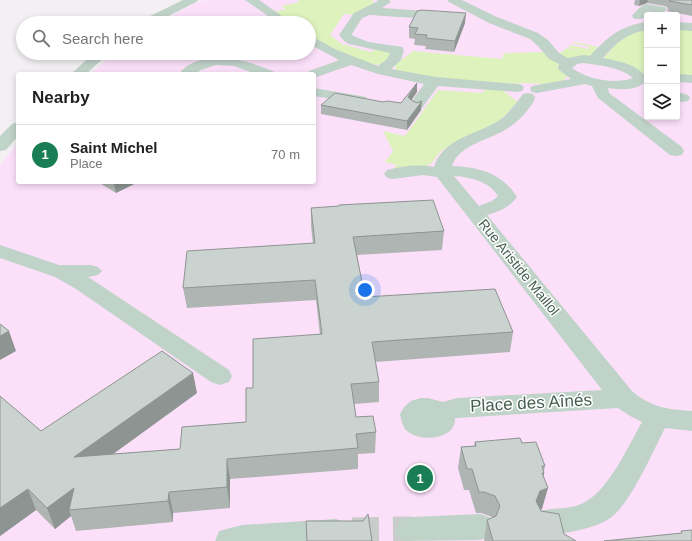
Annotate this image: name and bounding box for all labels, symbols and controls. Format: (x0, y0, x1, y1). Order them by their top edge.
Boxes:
map controls (644, 12, 680, 120)
button: + (644, 12, 680, 48)
search box (16, 16, 316, 60)
icon: search (30, 27, 52, 49)
text: Search here (62, 30, 144, 47)
button: − (644, 48, 680, 84)
button: layers (644, 84, 680, 120)
text: Nearby (32, 88, 90, 107)
text: Saint Michel (70, 139, 158, 156)
text: 1 (41, 147, 49, 162)
text: 70 m (271, 147, 300, 162)
text: Place (70, 156, 103, 171)
street label: Rue Aristide Maillol (475, 216, 563, 318)
your location (355, 280, 375, 300)
street label: Place des Aînés (470, 390, 592, 416)
pin: 1 (407, 463, 433, 493)

